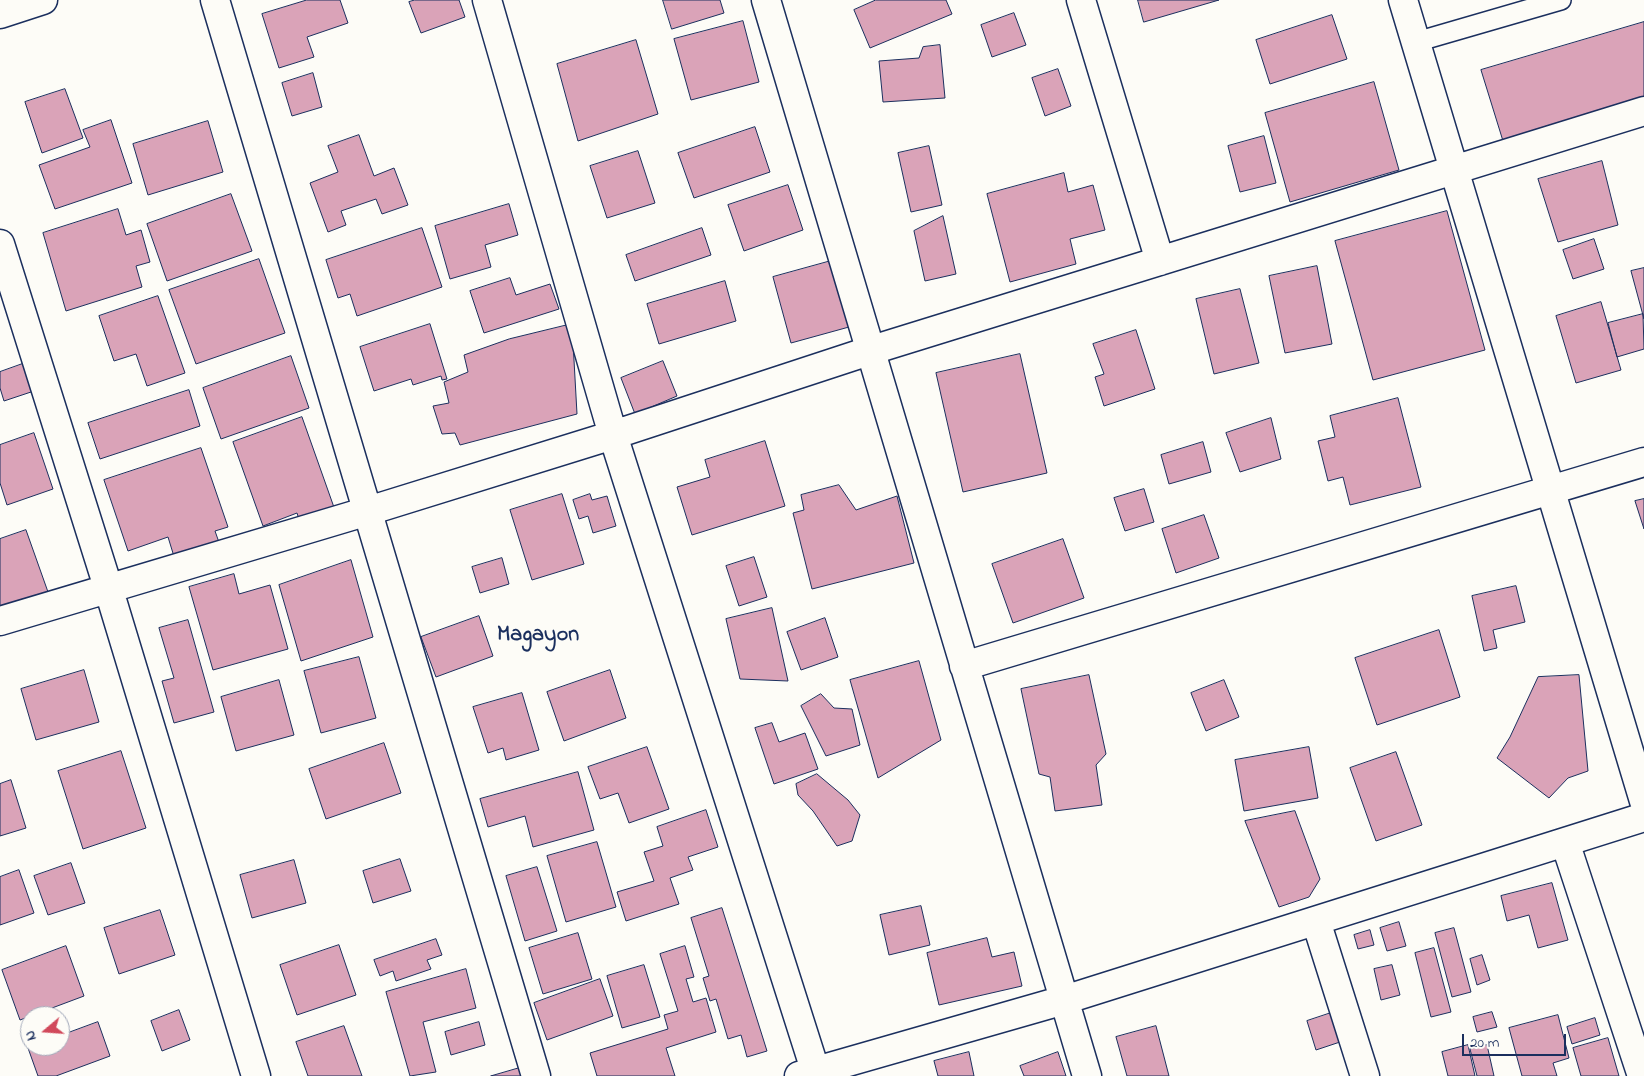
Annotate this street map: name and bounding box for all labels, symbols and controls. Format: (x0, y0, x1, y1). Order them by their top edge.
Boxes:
district label: Magayon (497, 623, 579, 649)
north arrow (20, 1006, 70, 1056)
scale bar (1464, 1024, 1568, 1056)
text: N (20, 1028, 43, 1043)
text: 20 m (1470, 1032, 1499, 1054)

